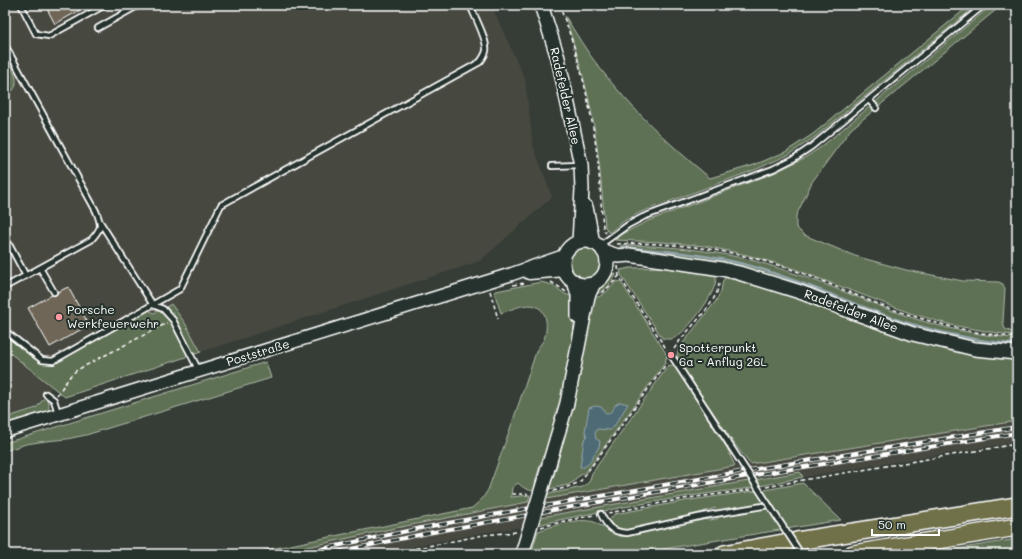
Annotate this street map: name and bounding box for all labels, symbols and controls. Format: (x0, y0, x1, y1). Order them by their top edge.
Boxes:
street label: Radefelder Allee (547, 46, 585, 146)
street label: Radefelder Allee (802, 285, 901, 335)
place label: Porsche Werkfeuerwehr (67, 301, 159, 331)
marker: Porsche Werkfeuerwehr (54, 312, 64, 322)
street label: Poststraße (224, 335, 291, 369)
place label: Spotterpunkt 6a - Anflug 26L (679, 339, 767, 369)
marker: Spotterpunkt 6a - Anflug 26L (666, 350, 676, 360)
scale bar (872, 511, 939, 537)
text: 50 m (878, 516, 906, 532)

